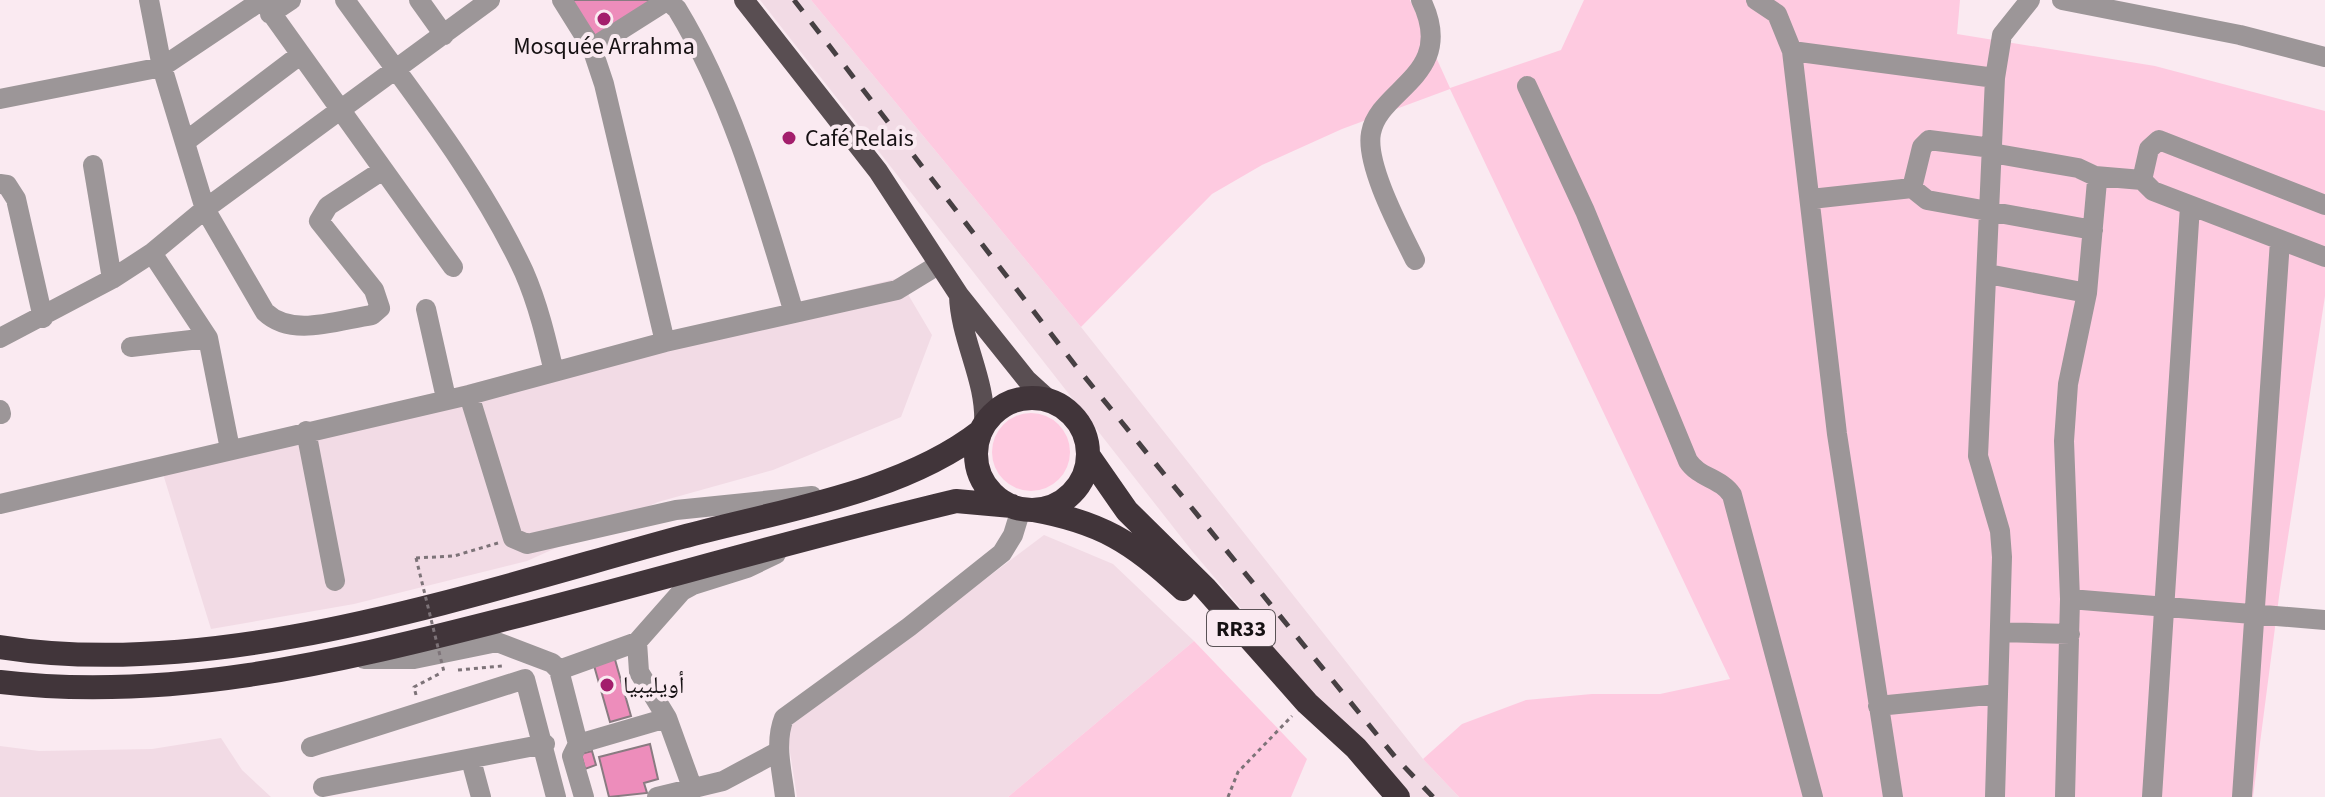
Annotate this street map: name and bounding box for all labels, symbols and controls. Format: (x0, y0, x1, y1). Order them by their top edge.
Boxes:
marker: Mosquée Arrahma (595, 10, 613, 28)
place label: Mosquée Arrahma (513, 29, 695, 64)
place label: Café Relais (805, 121, 914, 156)
marker: Café Relais (780, 129, 798, 147)
road number: RR33 (1207, 610, 1275, 646)
place label: أويليبيا (623, 668, 684, 703)
marker: أويليبيا (598, 676, 616, 694)

